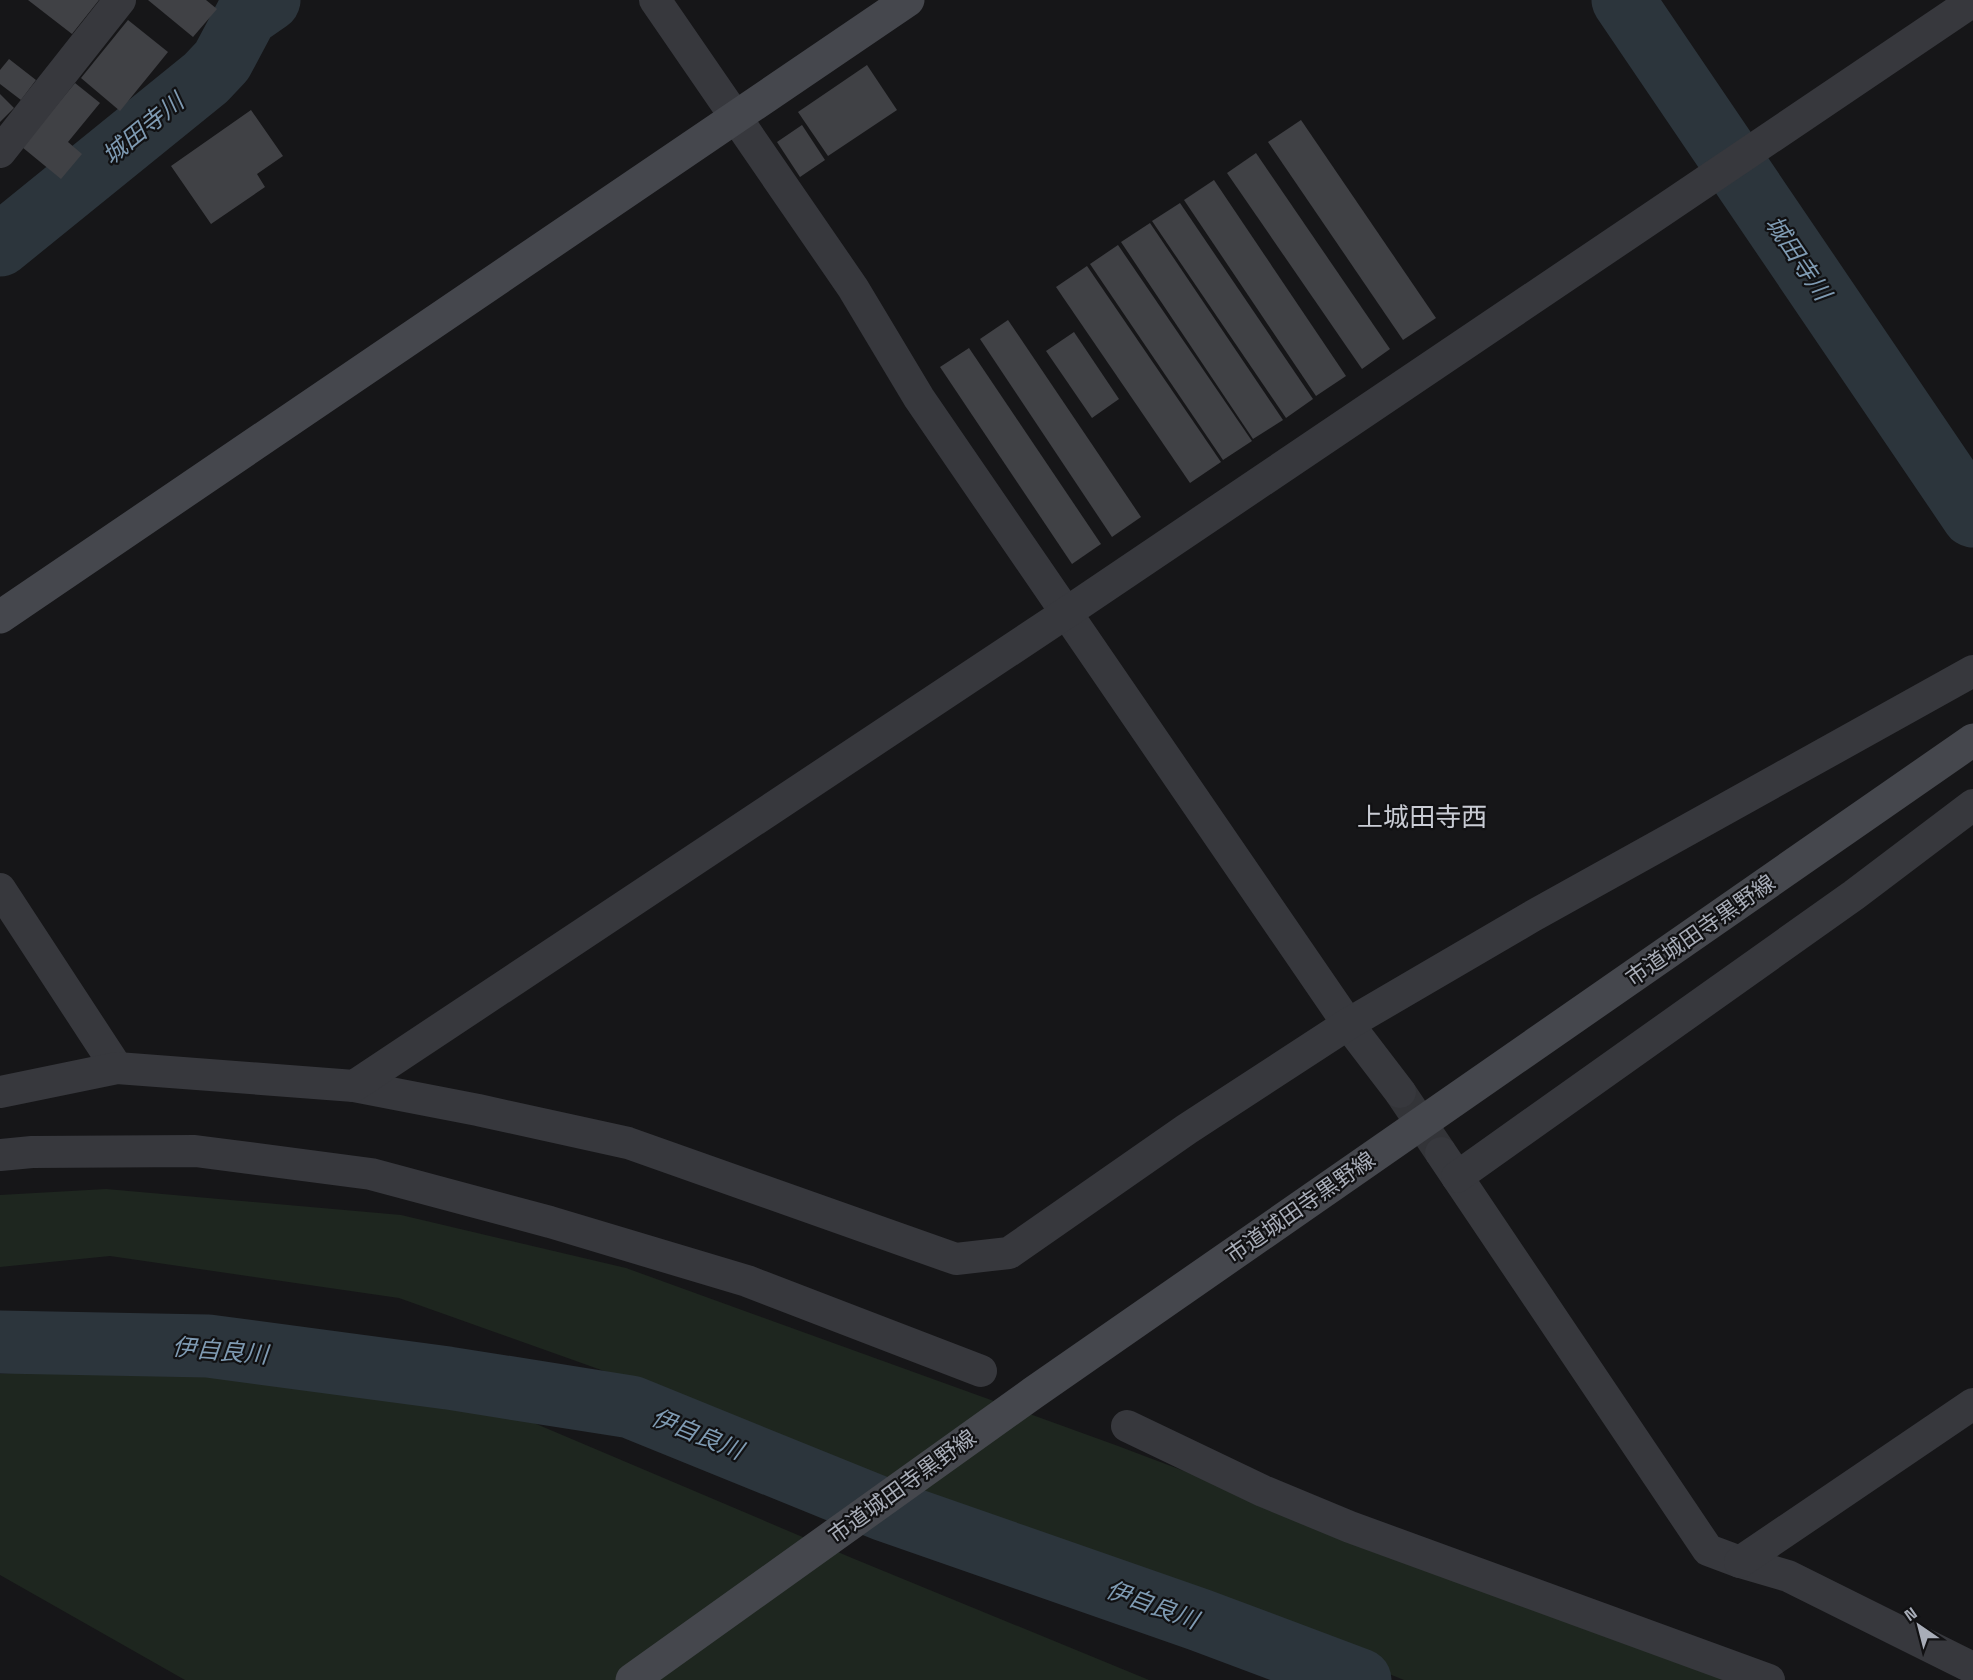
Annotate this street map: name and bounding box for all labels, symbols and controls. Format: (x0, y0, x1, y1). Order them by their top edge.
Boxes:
water label: 城田寺川 (96, 84, 192, 171)
water label: 城田寺川 (1759, 209, 1840, 309)
district label: 上城田寺西 (1357, 800, 1487, 834)
street label: 市道城田寺黒野線 (1620, 868, 1780, 992)
street label: 市道城田寺黒野線 (1220, 1145, 1380, 1269)
water label: 伊自良川 (171, 1331, 272, 1370)
water label: 伊自良川 (647, 1401, 750, 1467)
street label: 市道城田寺黒野線 (823, 1423, 981, 1549)
water label: 伊自良川 (1102, 1574, 1205, 1637)
north arrow (1889, 1596, 1949, 1656)
text: N (1900, 1602, 1921, 1626)

